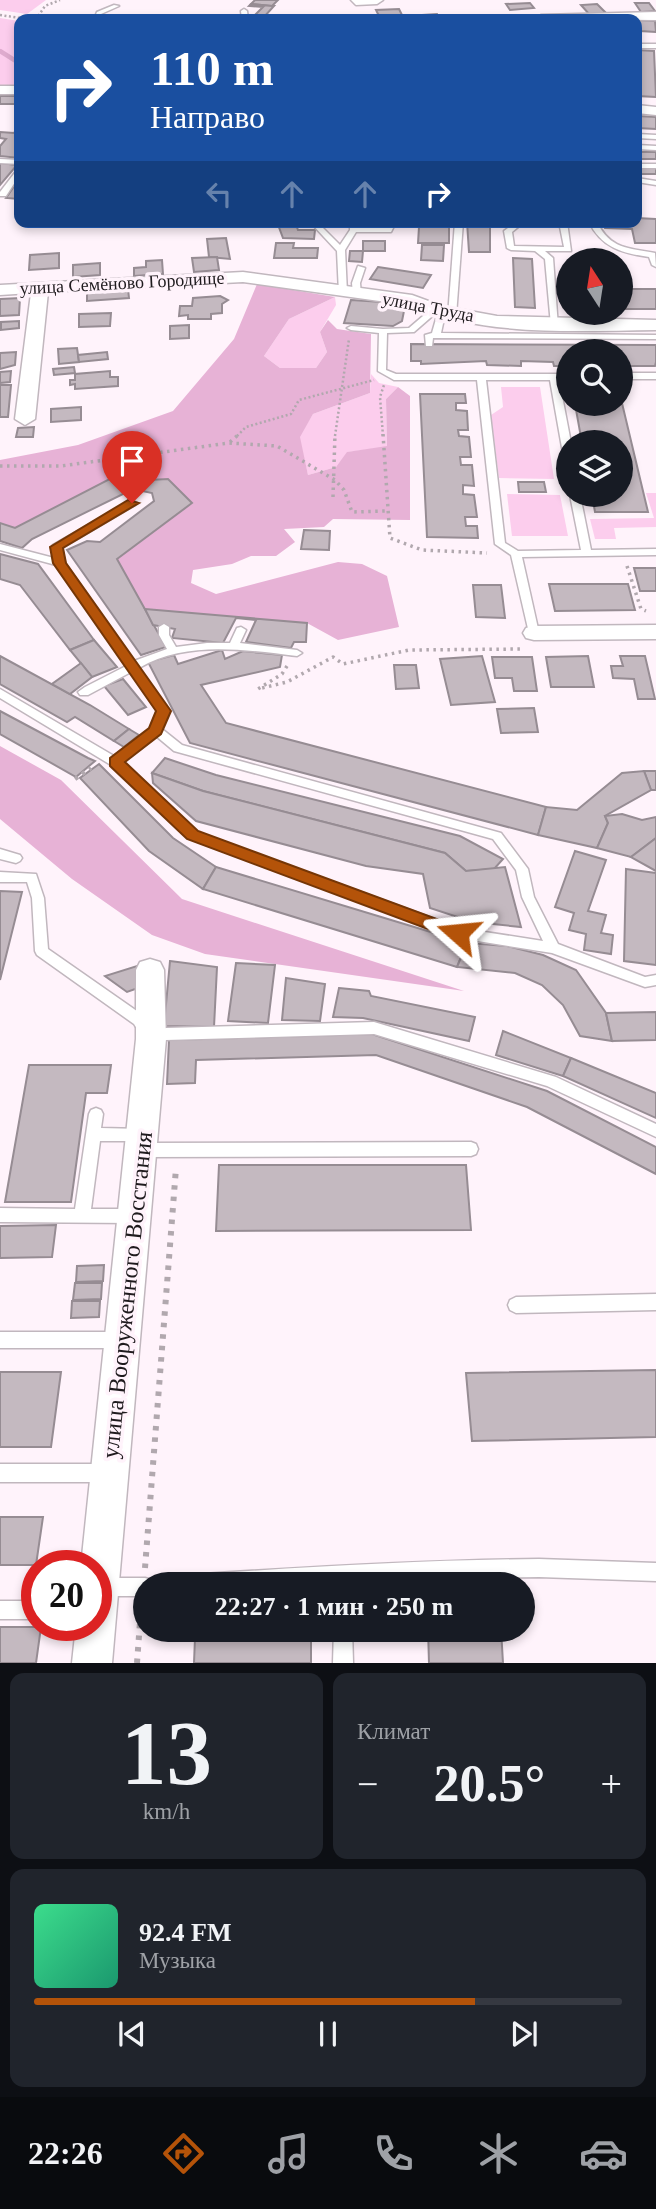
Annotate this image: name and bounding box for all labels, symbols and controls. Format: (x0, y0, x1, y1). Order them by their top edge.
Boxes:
text: 110 m (150, 41, 274, 96)
icon: right (35, 42, 126, 133)
text: Направо (150, 99, 265, 135)
icon: left (200, 175, 238, 213)
icon: ahead (273, 175, 311, 213)
icon: ahead (346, 175, 384, 213)
icon: right (419, 175, 457, 213)
north arrow (556, 248, 634, 326)
map controls (556, 248, 633, 507)
street label: улица Семёново Городище (19, 268, 225, 298)
street label: улица Труда (380, 288, 476, 326)
button: search (556, 339, 633, 416)
button: layers (556, 430, 633, 507)
pin (102, 431, 162, 503)
icon: arrive (113, 442, 151, 480)
position arrow (421, 896, 495, 970)
street label: улица Вооруженного Восстания (97, 1130, 157, 1460)
speed limit sign: 20 (21, 1550, 112, 1641)
text: 22:27 · 1 мин · 250 m (215, 1592, 453, 1621)
text: 13 (121, 1703, 212, 1804)
text: Климат (357, 1719, 430, 1744)
text: 20.5° (434, 1755, 545, 1812)
text: − (357, 1763, 378, 1805)
text: + (601, 1763, 622, 1805)
text: km/h (143, 1799, 190, 1824)
text: 92.4 FM (139, 1918, 231, 1947)
text: Музыка (139, 1948, 216, 1973)
icon: previous (113, 2015, 151, 2053)
icon: pause (309, 2015, 347, 2053)
icon: next (505, 2015, 543, 2053)
icon: directions (159, 2129, 208, 2178)
icon: music (264, 2129, 313, 2178)
icon: phone (369, 2129, 418, 2178)
icon: climate (474, 2129, 523, 2178)
icon: car (579, 2129, 628, 2178)
text: 22:26 (28, 2135, 103, 2171)

